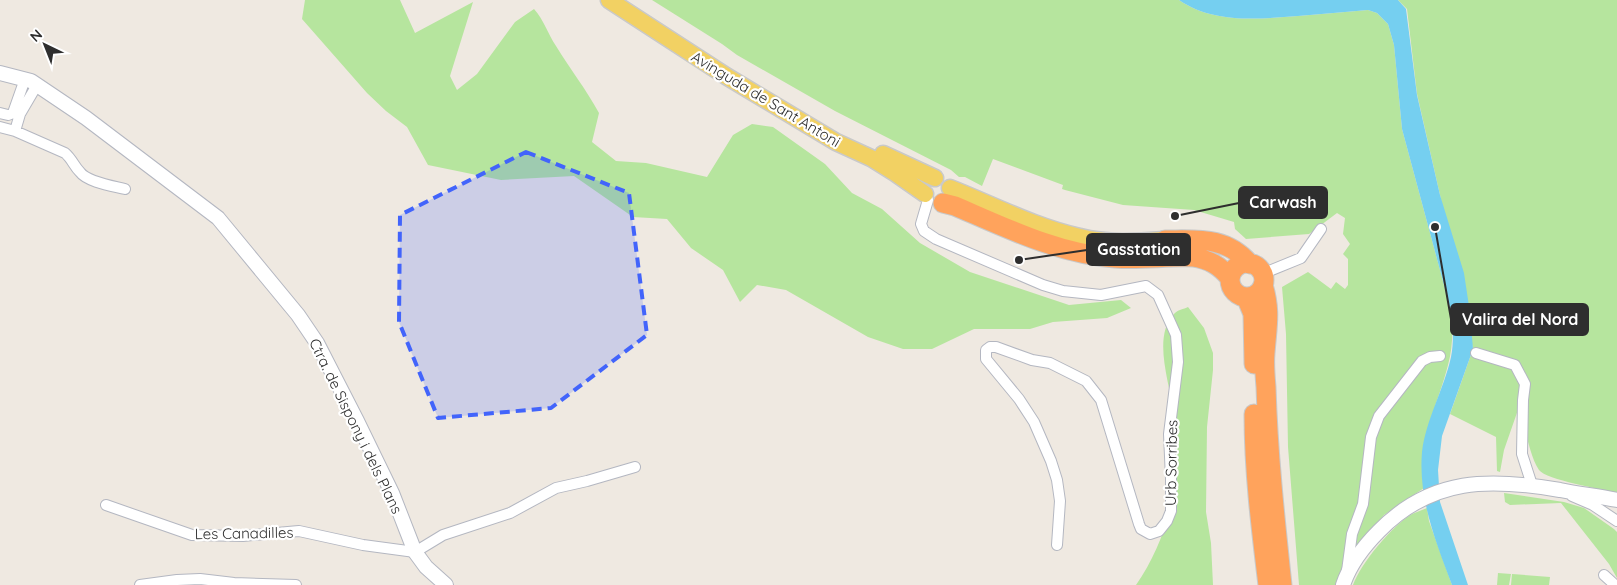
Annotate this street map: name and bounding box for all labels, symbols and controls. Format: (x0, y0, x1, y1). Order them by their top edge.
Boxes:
north arrow (20, 20, 70, 70)
text: N (26, 25, 46, 46)
street label: Avinguda de Sant Antoni (688, 47, 844, 151)
callout: Carwash (1239, 187, 1327, 218)
text: Carwash (1249, 192, 1317, 212)
callout: Gasstation (1087, 234, 1190, 265)
text: Gasstation (1097, 239, 1181, 259)
callout: Valira del Nord (1451, 304, 1588, 335)
text: Valira del Nord (1462, 309, 1578, 329)
street label: Ctra. de Sispony i dels Plans (305, 335, 407, 517)
street label: Urb Sorribes (1161, 420, 1181, 506)
street label: Les Canadilles (194, 523, 294, 543)

